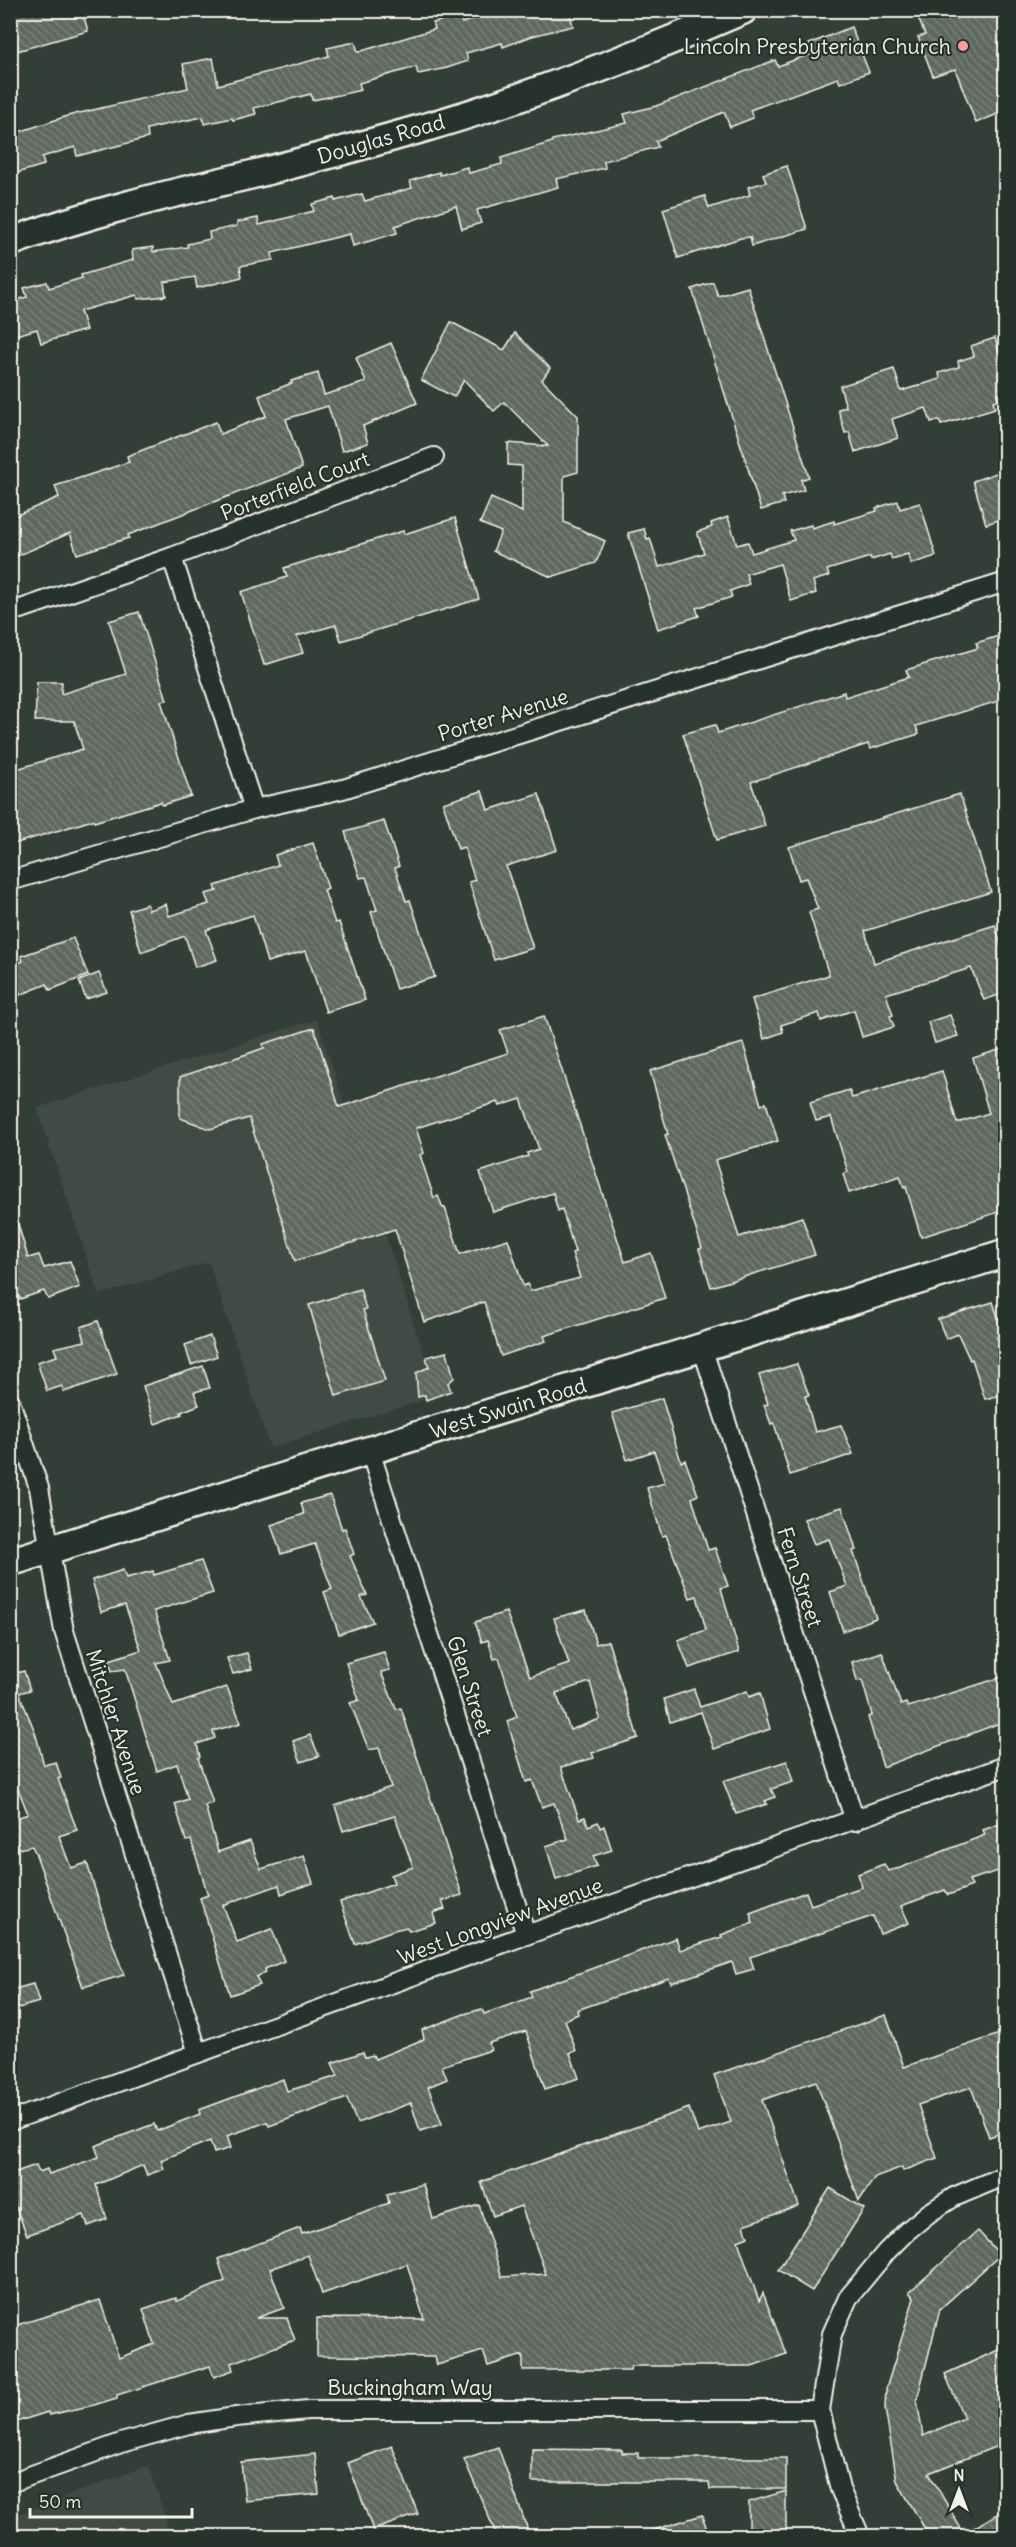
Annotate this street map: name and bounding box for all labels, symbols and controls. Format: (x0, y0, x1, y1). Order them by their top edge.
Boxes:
place label: Lincoln Presbyterian Church (684, 33, 951, 60)
marker: Lincoln Presbyterian Church (956, 39, 970, 53)
street label: Douglas Road (314, 108, 448, 170)
street label: Porterfield Court (217, 445, 373, 527)
street label: Porter Avenue (435, 682, 571, 748)
street label: West Swain Road (426, 1371, 590, 1445)
street label: Fern Street (771, 1523, 829, 1631)
street label: Glen Street (441, 1632, 499, 1740)
street label: Mitchler Avenue (80, 1646, 152, 1798)
street label: West Longview Avenue (394, 1871, 606, 1971)
street label: Buckingham Way (327, 2374, 493, 2401)
north arrow (929, 2460, 989, 2520)
text: N (953, 2465, 965, 2485)
scale bar (30, 2481, 192, 2519)
text: 50 m (39, 2490, 81, 2513)

